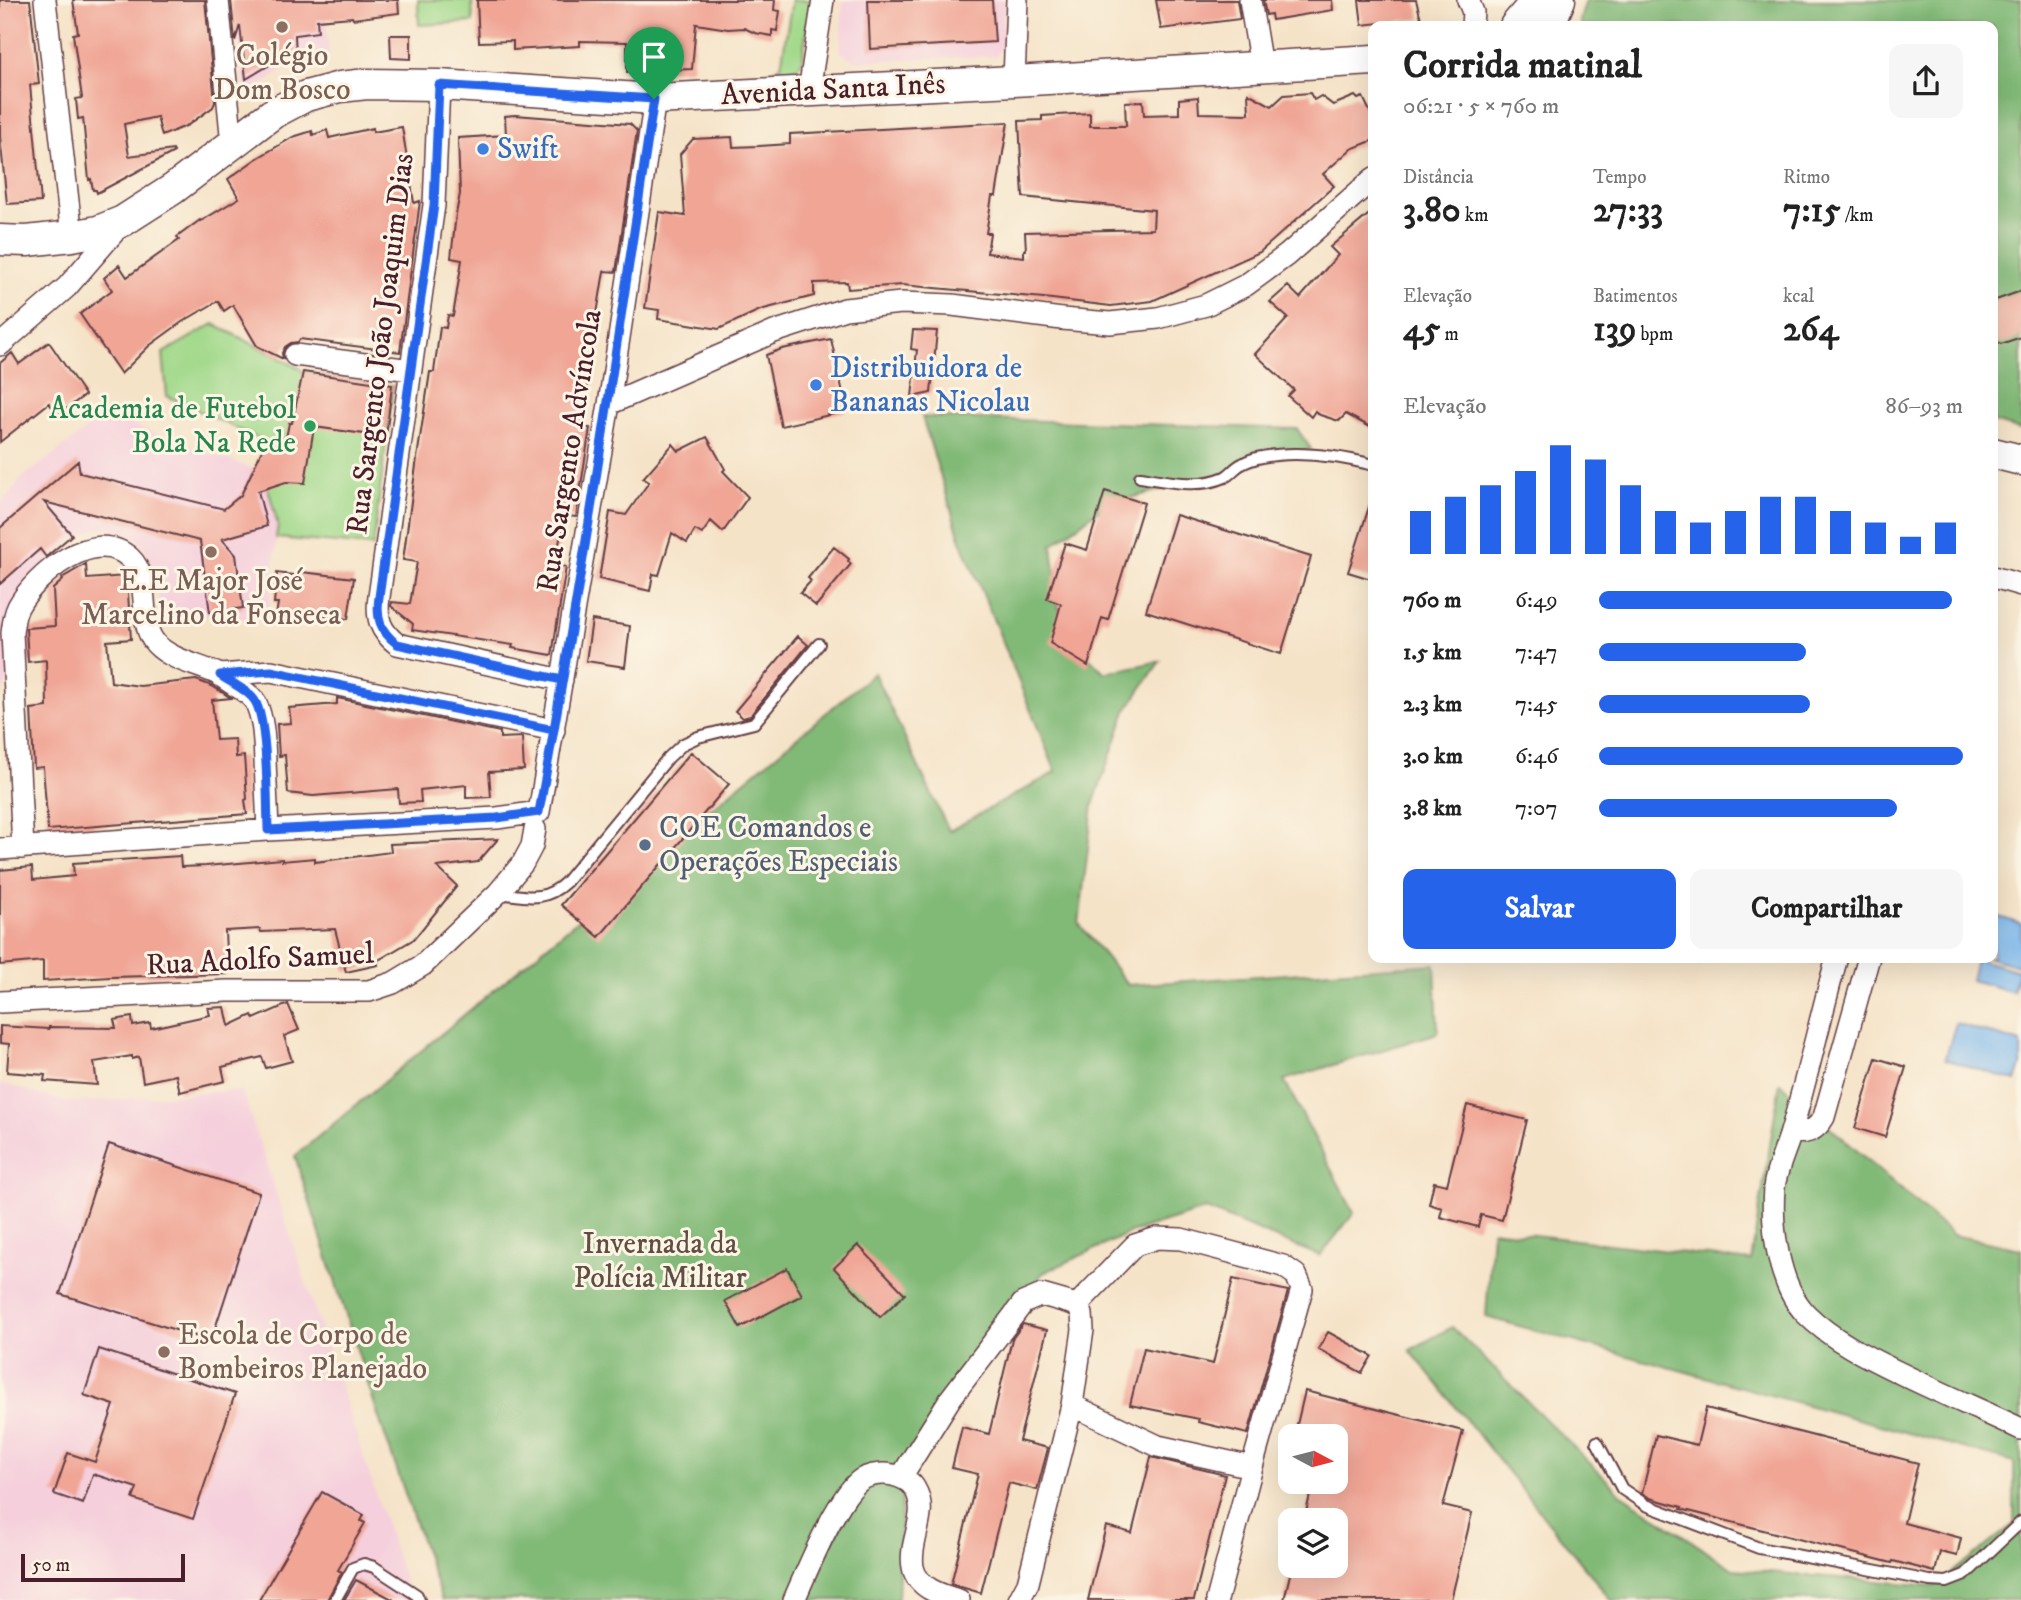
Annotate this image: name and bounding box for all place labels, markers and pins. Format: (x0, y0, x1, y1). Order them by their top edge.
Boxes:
marker: Colégio Dom Bosco (274, 19, 290, 35)
pin (624, 27, 684, 99)
place label: Colégio Dom Bosco (213, 38, 351, 109)
place label: Swift (497, 131, 559, 168)
marker: Swift (475, 141, 491, 157)
place label: Distribuidora de Bananas Nicolau (830, 350, 1030, 421)
marker: Distribuidora de Bananas Nicolau (808, 377, 824, 393)
place label: Academia de Futebol Bola Na Rede (49, 391, 296, 462)
marker: Academia de Futebol Bola Na Rede (302, 418, 318, 434)
marker: E.E Major José Marcelino da Fonseca (203, 544, 219, 560)
place label: E.E Major José Marcelino da Fonseca (81, 563, 341, 634)
place label: COE Comandos e Operações Especiais (659, 810, 898, 881)
marker: COE Comandos e Operações Especiais (637, 837, 653, 853)
place label: Escola de Corpo de Bombeiros Planejado (178, 1317, 427, 1388)
marker: Escola de Corpo de Bombeiros Planejado (156, 1344, 172, 1360)

